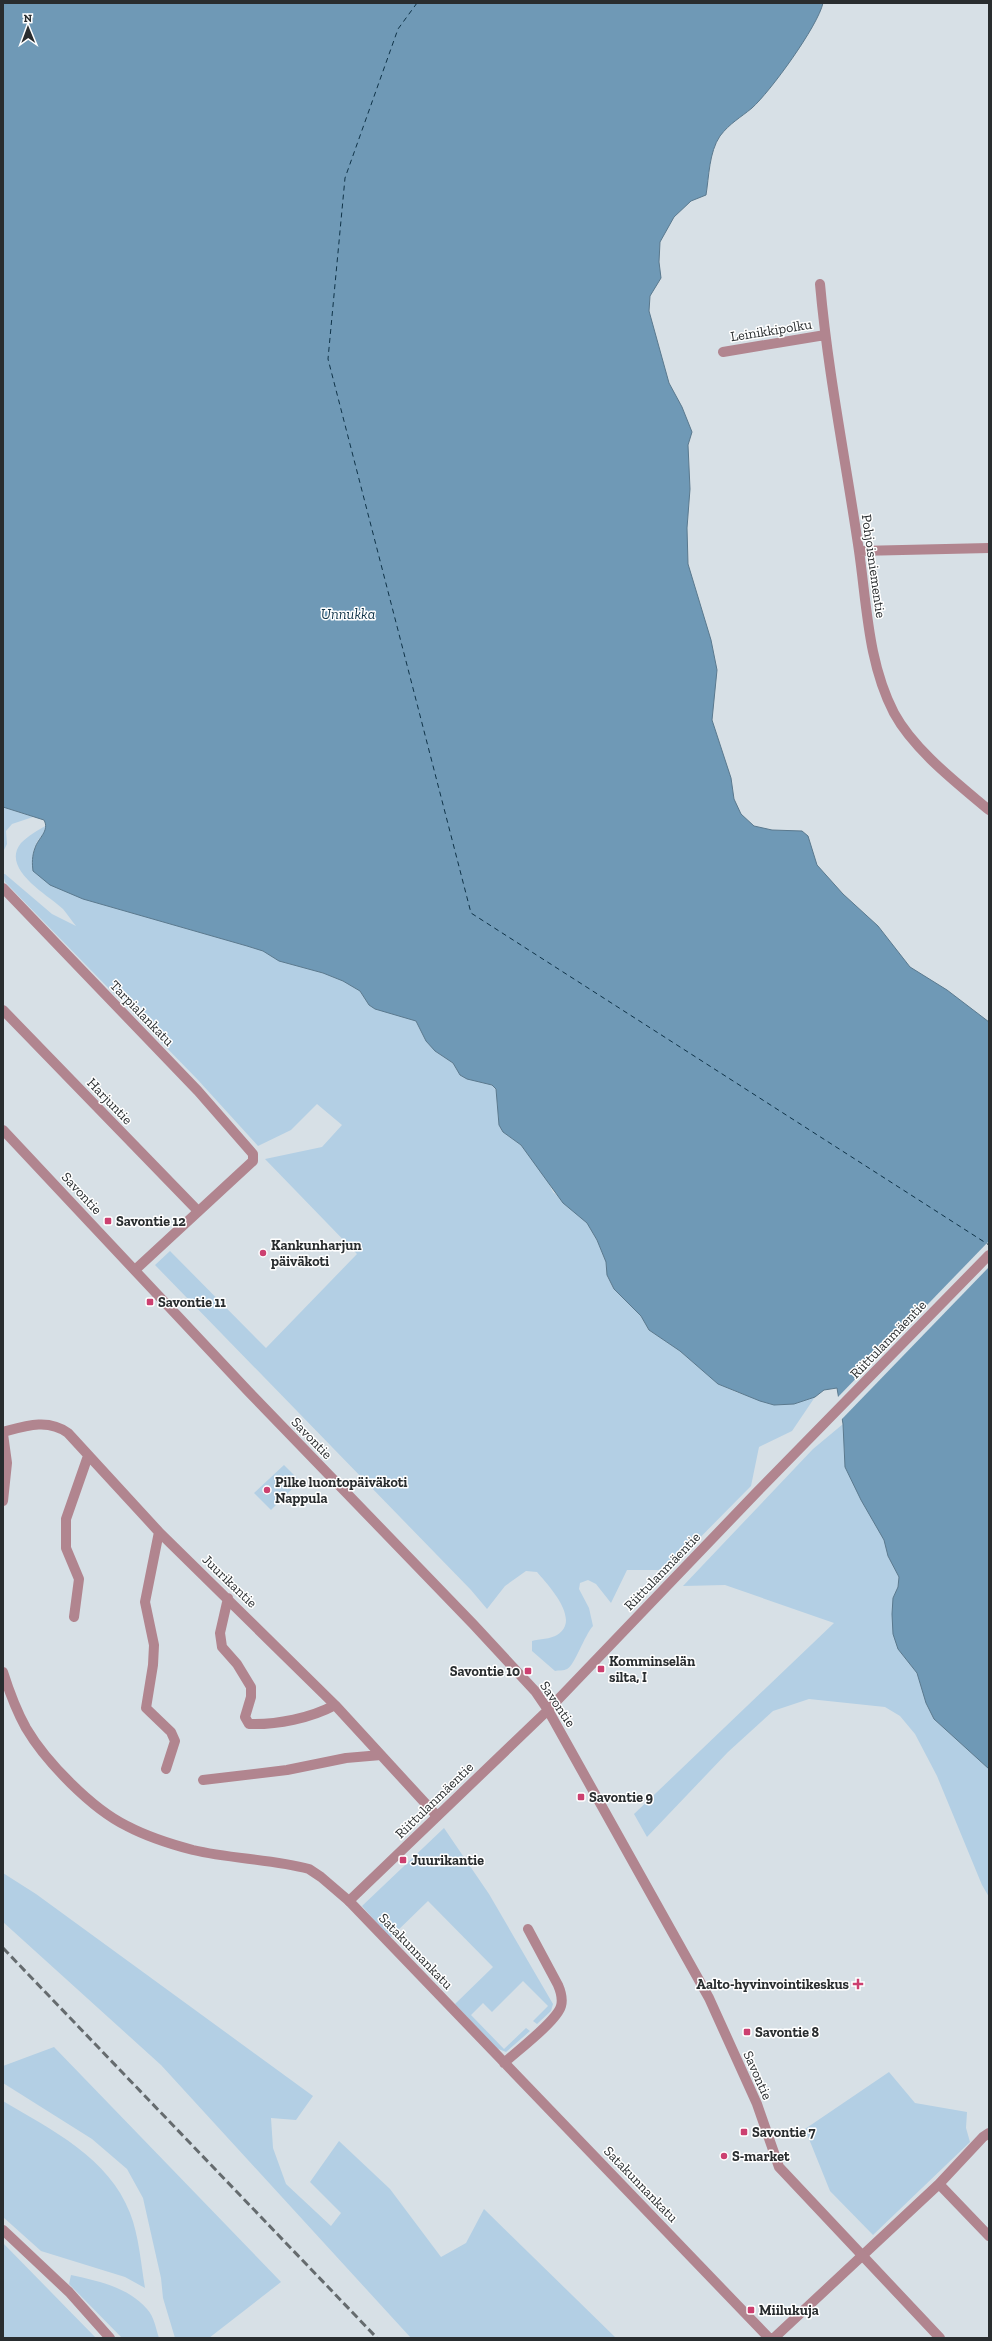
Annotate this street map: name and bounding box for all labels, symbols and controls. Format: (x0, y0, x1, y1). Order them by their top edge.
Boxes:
north arrow (8, 8, 48, 48)
text: N (24, 12, 33, 25)
street label: Leinikkipolku (729, 316, 813, 345)
street label: Pohjoisniementie (858, 513, 889, 619)
water label: Unnukka (321, 605, 375, 623)
street label: Tarpialankatu (106, 977, 177, 1050)
street label: Harjuntie (83, 1075, 136, 1128)
street label: Savontie (58, 1169, 106, 1218)
place label: Savontie 12 (116, 1213, 186, 1230)
marker: Savontie 12 (103, 1216, 113, 1226)
place label: Kankunharjun päiväkoti (271, 1237, 362, 1270)
marker: Kankunharjun päiväkoti (258, 1248, 268, 1258)
place label: Savontie 11 (158, 1294, 226, 1311)
street label: Riittulanmäentie (847, 1296, 930, 1382)
marker: Savontie 11 (145, 1297, 155, 1307)
street label: Savontie (288, 1414, 336, 1463)
place label: Pilke luontopäiväkoti Nappula (275, 1474, 408, 1507)
marker: Pilke luontopäiväkoti Nappula (262, 1485, 272, 1495)
street label: Riittulanmäentie (621, 1528, 704, 1614)
street label: Juurikantie (199, 1551, 261, 1612)
place label: Komminselän silta, I (609, 1653, 696, 1686)
place label: Savontie 10 (450, 1663, 520, 1680)
marker: Komminselän silta, I (596, 1664, 606, 1674)
marker: Savontie 10 (523, 1666, 533, 1676)
street label: Savontie (536, 1678, 579, 1731)
street label: Riittulanmäentie (392, 1758, 477, 1842)
place label: Savontie 9 (589, 1789, 654, 1806)
marker: Savontie 9 (576, 1792, 586, 1802)
place label: Juurikantie (411, 1852, 484, 1869)
marker: Juurikantie (398, 1855, 408, 1865)
street label: Satakunnankatu (375, 1910, 456, 1993)
place label: Aalto-hyvinvointikeskus (696, 1976, 850, 1993)
marker: Aalto-hyvinvointikeskus (852, 1978, 864, 1990)
place label: Savontie 8 (755, 2024, 820, 2041)
marker: Savontie 8 (742, 2027, 752, 2037)
street label: Savontie (739, 2048, 776, 2103)
place label: Savontie 7 (752, 2124, 816, 2141)
marker: Savontie 7 (739, 2127, 749, 2137)
street label: Satakunnankatu (600, 2143, 681, 2226)
place label: S-market (732, 2148, 790, 2165)
marker: S-market (719, 2151, 729, 2161)
place label: Miilukuja (759, 2302, 819, 2319)
marker: Miilukuja (746, 2305, 756, 2315)

